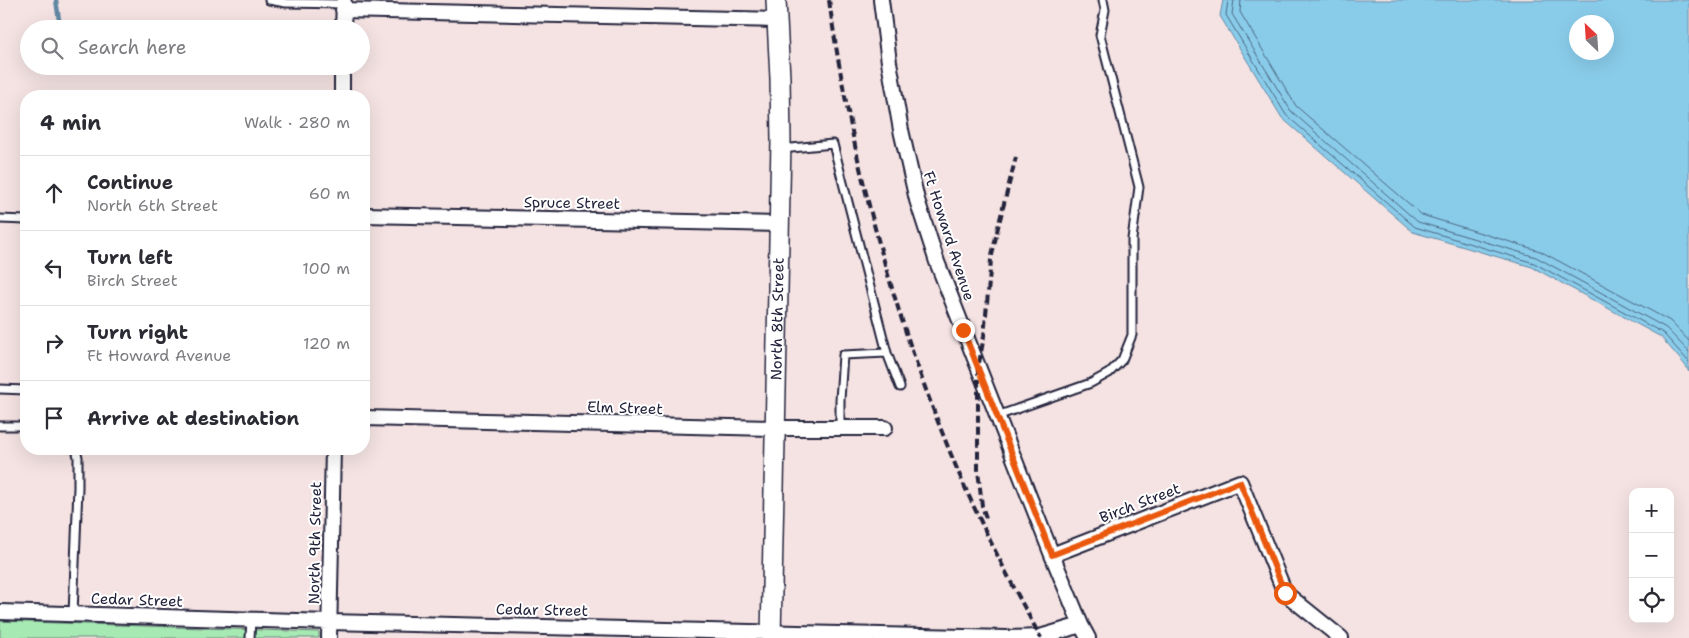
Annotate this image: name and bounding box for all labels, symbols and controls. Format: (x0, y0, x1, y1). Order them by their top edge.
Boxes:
north arrow (1569, 15, 1614, 60)
search box (20, 20, 370, 75)
icon: search (38, 34, 66, 62)
text: Search here (78, 35, 187, 60)
text: 4 min (40, 109, 101, 137)
text: Walk · 280 m (244, 112, 350, 133)
street label: Ft Howard Avenue (919, 169, 979, 303)
text: Continue (87, 170, 173, 195)
icon: ahead (40, 179, 68, 207)
text: 60 m (309, 183, 350, 204)
street label: Spruce Street (524, 192, 620, 214)
text: North 6th Street (87, 195, 218, 216)
text: Turn left (87, 245, 173, 270)
icon: left (40, 254, 68, 282)
street label: North 8th Street (766, 257, 789, 381)
text: 100 m (302, 258, 350, 279)
text: Birch Street (87, 270, 178, 291)
route end (952, 319, 975, 342)
text: Turn right (87, 320, 188, 345)
icon: right (40, 329, 68, 357)
text: 120 m (303, 333, 350, 354)
text: Ft Howard Avenue (87, 345, 231, 366)
street label: Elm Street (587, 397, 663, 419)
icon: arrive (40, 404, 68, 432)
text: Arrive at destination (87, 406, 299, 431)
street label: Birch Street (1097, 478, 1183, 528)
street label: North 9th Street (304, 481, 326, 605)
map controls (1629, 488, 1674, 623)
button: + (1629, 488, 1674, 533)
button: − (1629, 533, 1674, 578)
button: locate (1629, 578, 1674, 623)
route start (1274, 582, 1297, 605)
street label: Cedar Street (91, 588, 183, 612)
street label: Cedar Street (496, 599, 588, 621)

